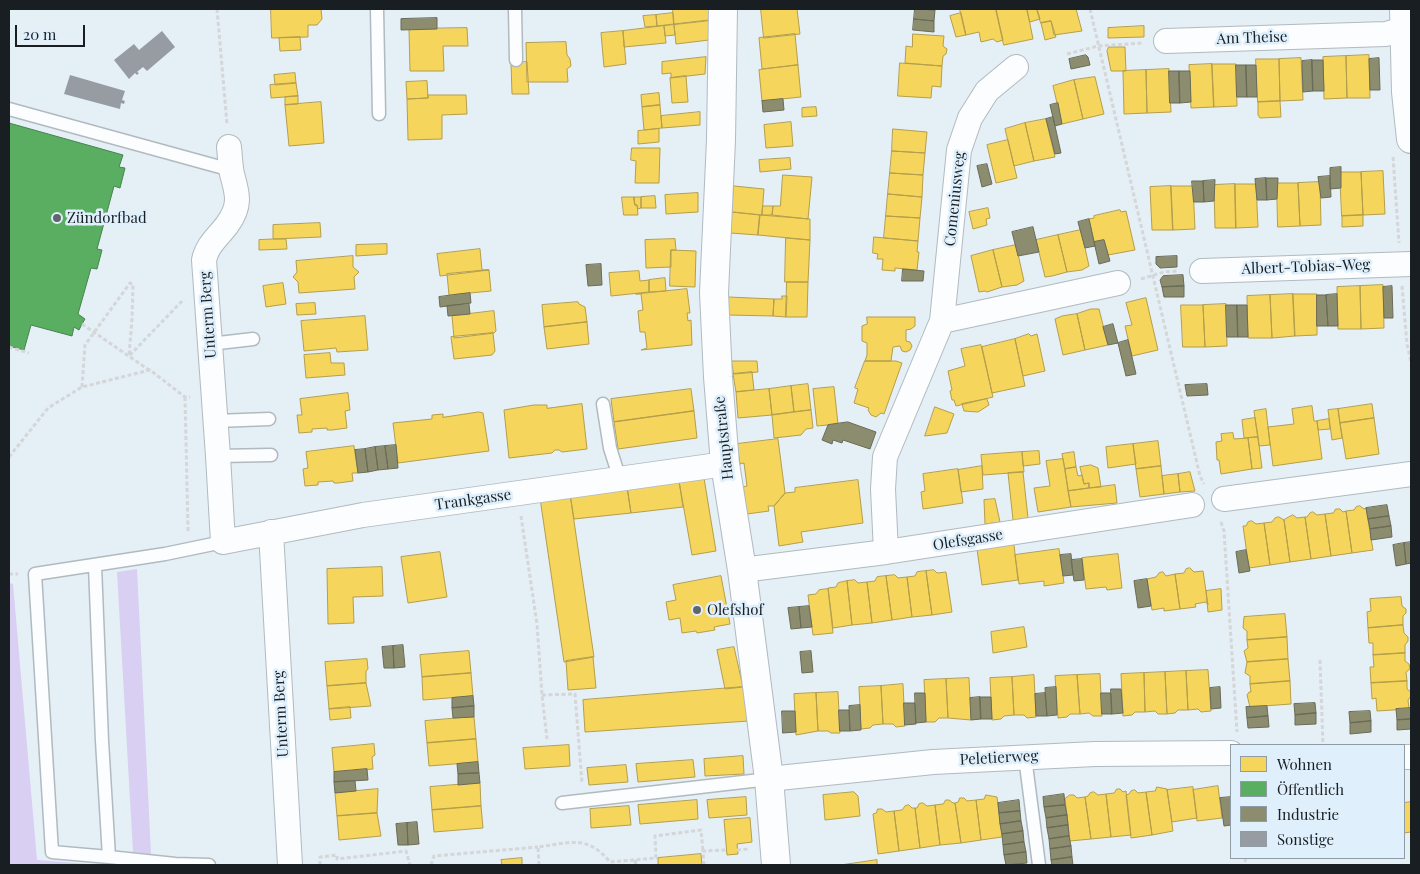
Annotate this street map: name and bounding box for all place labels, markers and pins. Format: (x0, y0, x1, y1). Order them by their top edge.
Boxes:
place label: Zündorfbad (67, 209, 147, 227)
marker: Zündorfbad (51, 212, 63, 224)
place label: Olefshof (707, 601, 763, 619)
marker: Olefshof (691, 604, 703, 616)

